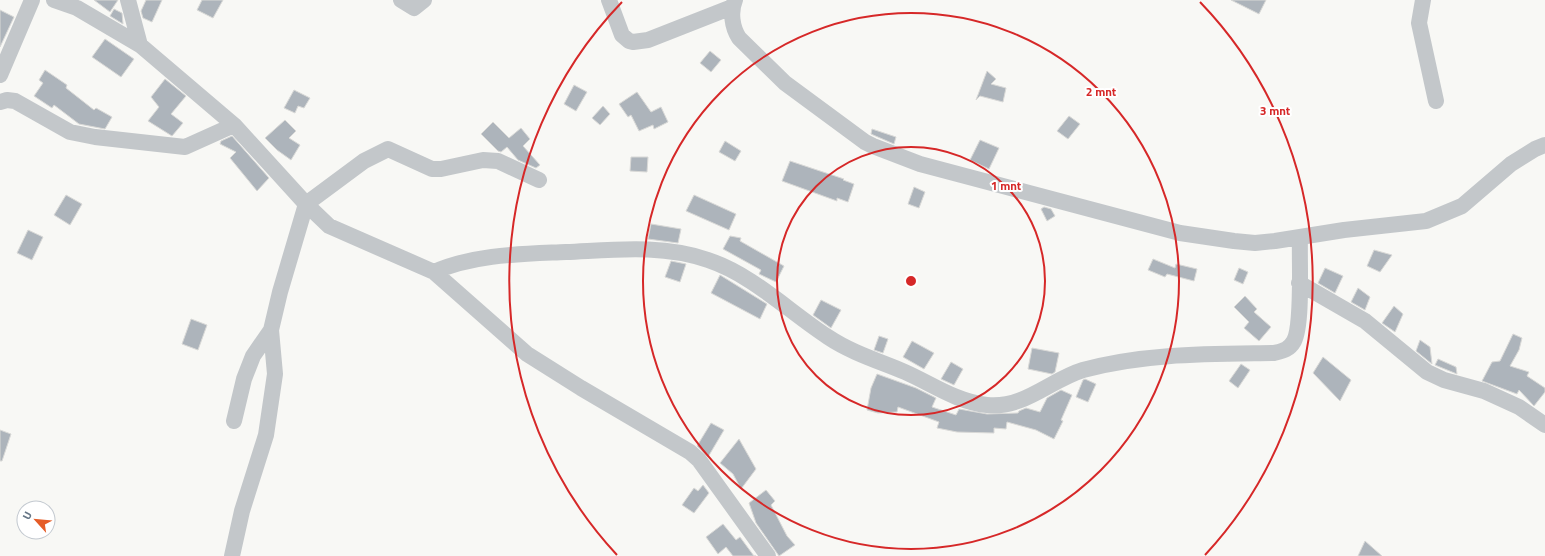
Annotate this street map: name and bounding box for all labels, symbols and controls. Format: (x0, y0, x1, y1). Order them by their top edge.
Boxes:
text: 2 mnt (1086, 82, 1117, 101)
text: 3 mnt (1260, 101, 1291, 120)
text: 1 mnt (991, 176, 1022, 195)
centre of rings (904, 274, 918, 288)
north arrow (16, 500, 56, 540)
text: U (18, 509, 36, 522)

